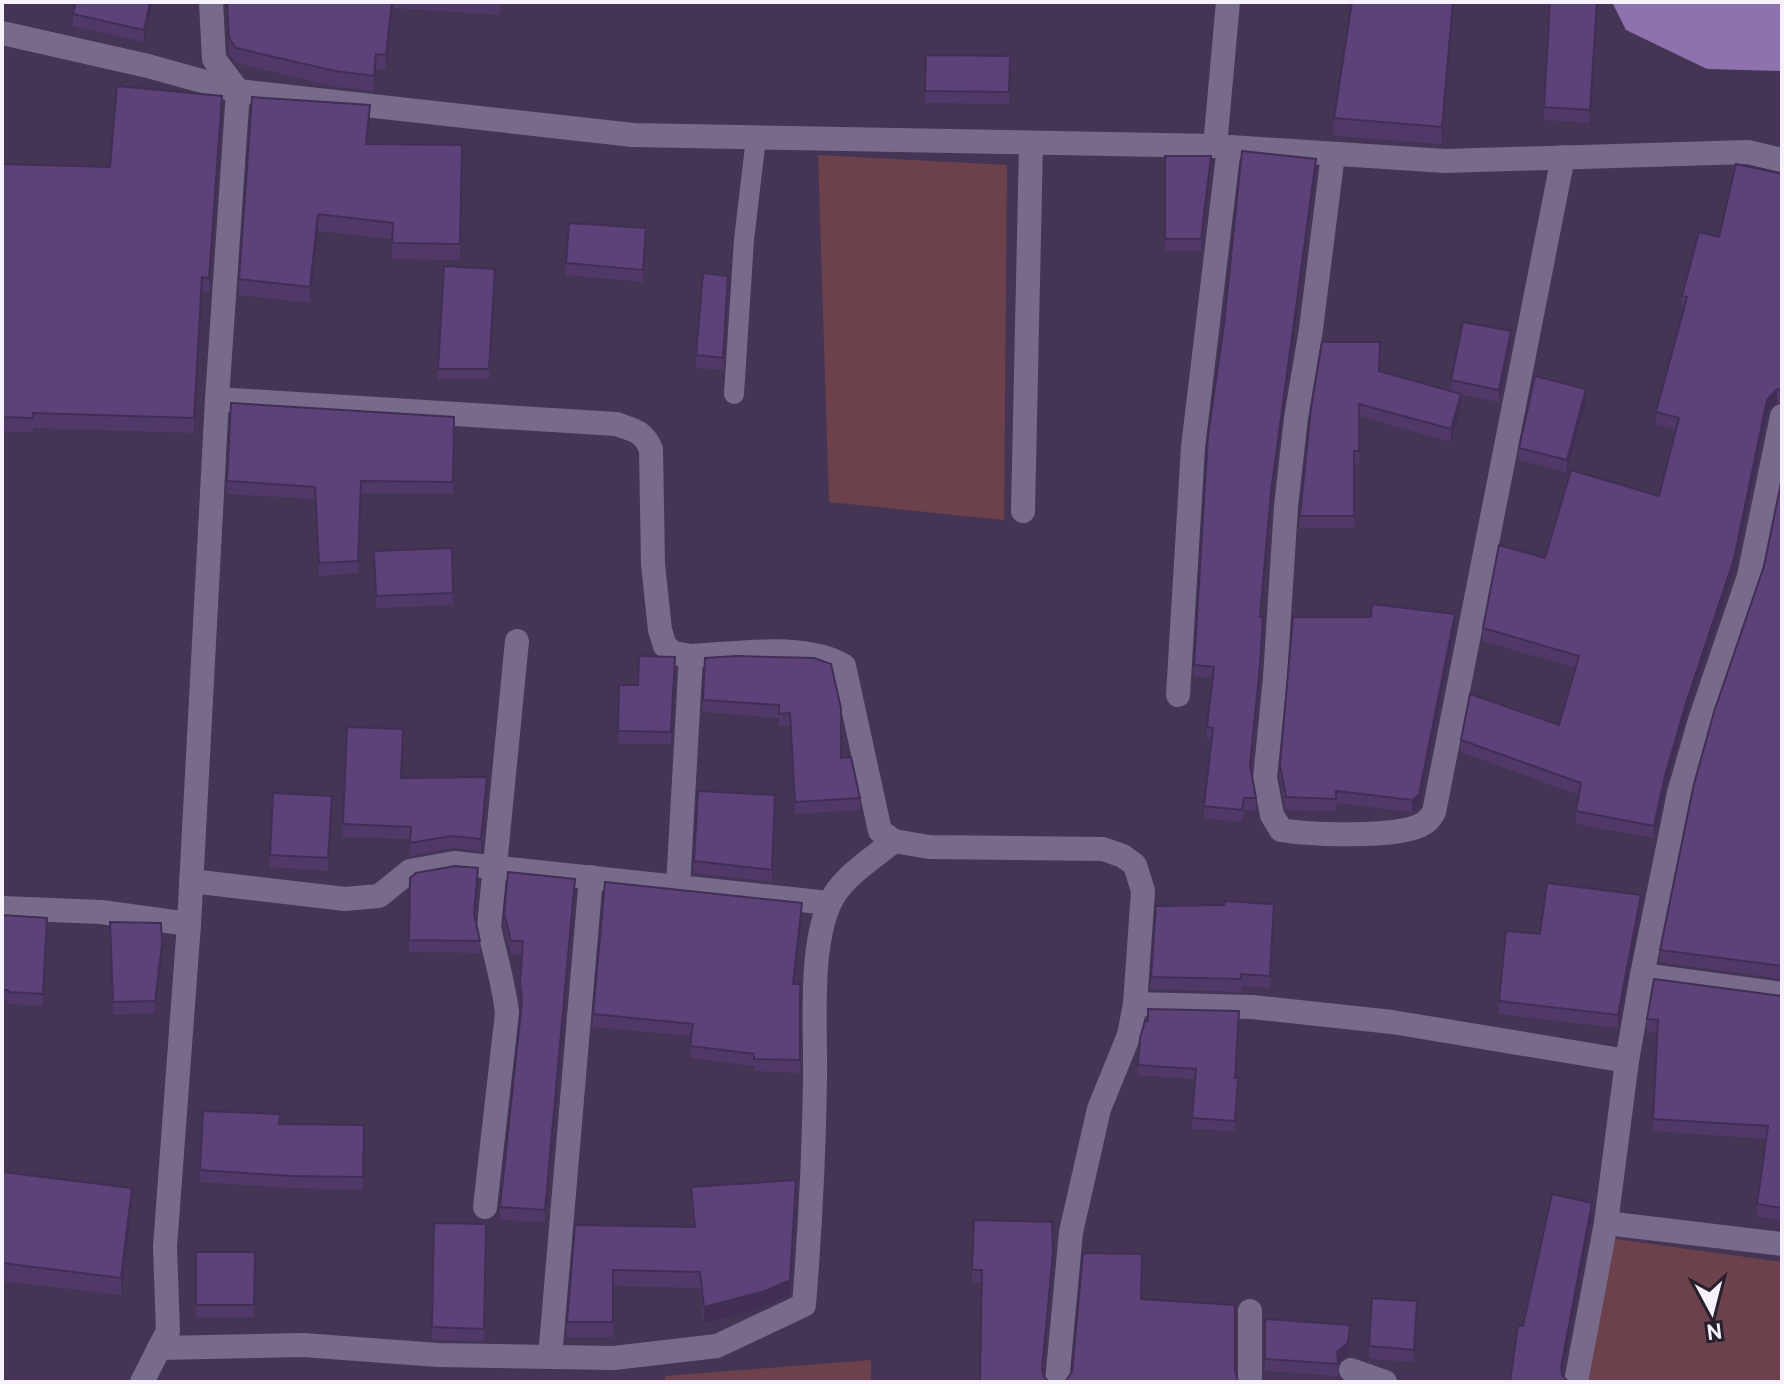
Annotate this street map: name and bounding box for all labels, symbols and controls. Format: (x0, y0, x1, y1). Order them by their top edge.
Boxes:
north arrow (1672, 1272, 1752, 1352)
text: N (1705, 1315, 1724, 1344)

